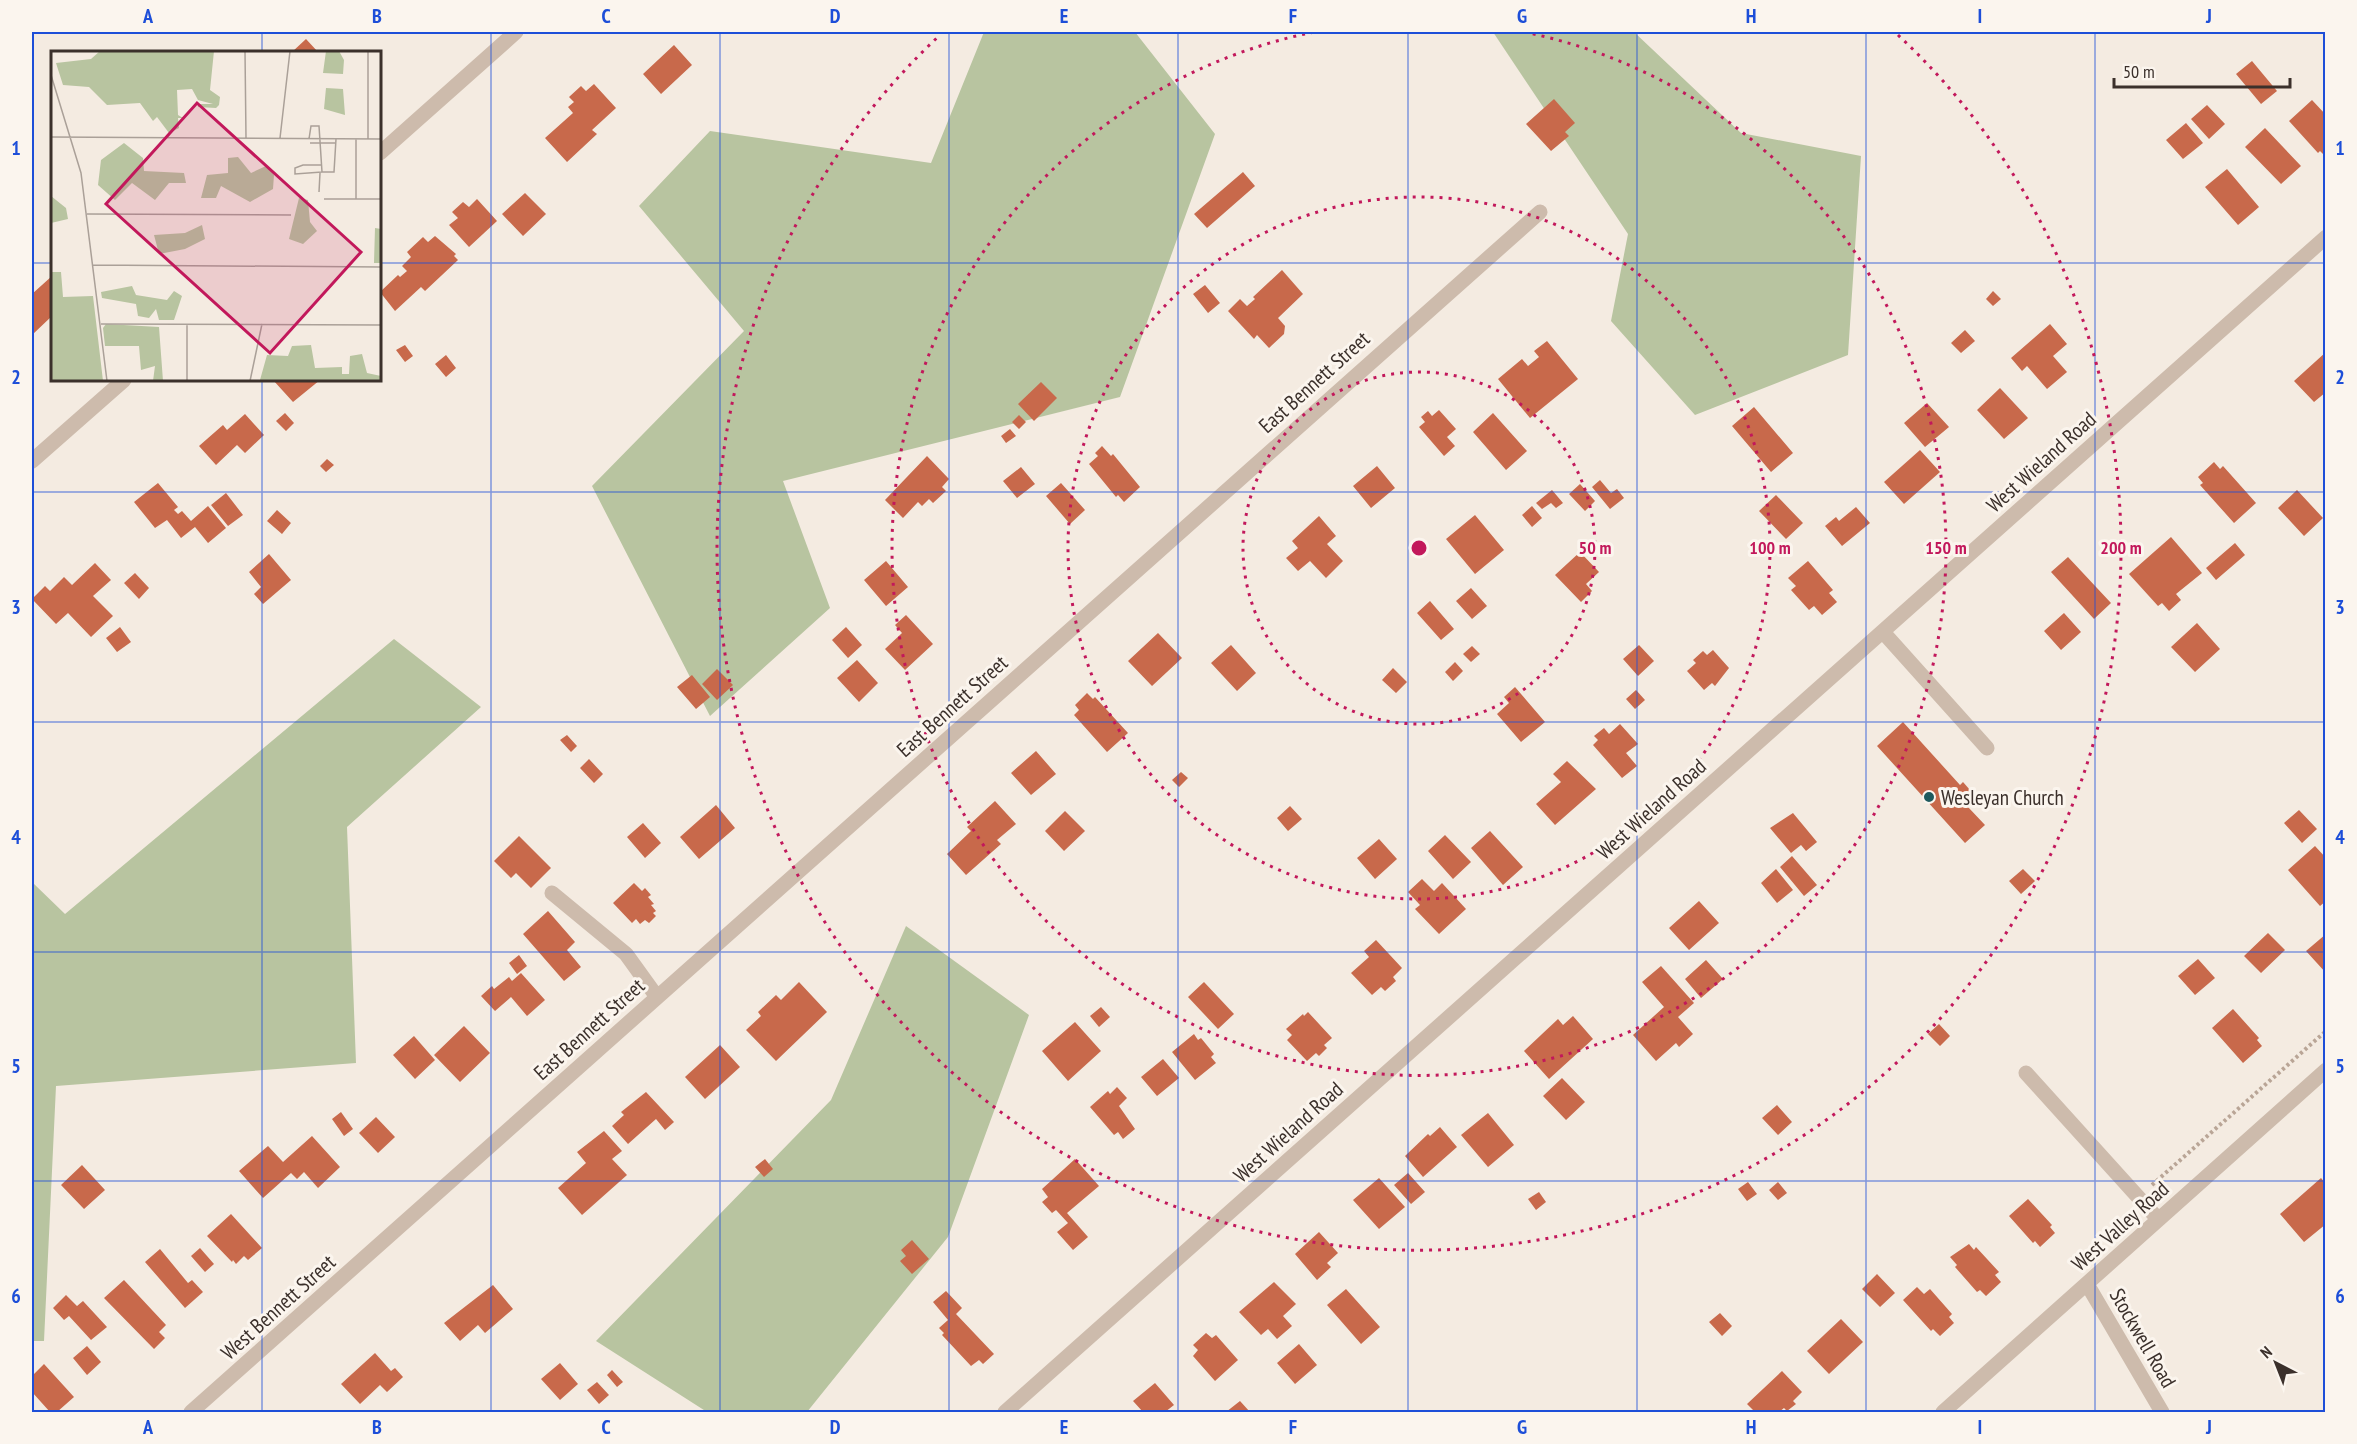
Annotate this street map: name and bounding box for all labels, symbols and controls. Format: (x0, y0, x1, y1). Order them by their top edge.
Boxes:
text: A (142, 3, 154, 29)
text: B (372, 3, 382, 29)
text: C (601, 3, 611, 29)
text: D (830, 3, 841, 29)
text: E (1060, 3, 1068, 29)
text: F (1289, 3, 1297, 29)
text: G (1517, 3, 1527, 29)
text: H (1746, 3, 1756, 29)
text: I (1978, 3, 1982, 29)
text: J (2205, 3, 2212, 29)
inset map (51, 51, 381, 381)
scale bar (2114, 51, 2290, 89)
text: 50 m (2123, 60, 2155, 83)
text: 1 (11, 135, 21, 161)
text: 1 (2335, 135, 2345, 161)
street label: East Bennett Street (1253, 325, 1375, 439)
text: 2 (11, 364, 21, 390)
text: 2 (2335, 364, 2345, 390)
street label: West Wieland Road (1981, 406, 2101, 518)
text: 50 m (1579, 536, 1611, 559)
text: 100 m (1749, 536, 1791, 559)
text: 150 m (1925, 536, 1967, 559)
text: 200 m (2100, 536, 2142, 559)
centre of rings (1409, 538, 1429, 558)
text: 3 (11, 594, 21, 620)
text: 3 (2335, 594, 2345, 620)
street label: East Bennett Street (891, 649, 1013, 763)
street label: West Wieland Road (1591, 753, 1711, 865)
place label: Wesleyan Church (1941, 784, 2064, 811)
marker: Wesleyan Church (1922, 790, 1936, 804)
text: 4 (11, 824, 21, 850)
text: 4 (2335, 824, 2345, 850)
street label: East Bennett Street (528, 972, 650, 1086)
text: 5 (11, 1053, 21, 1079)
text: 5 (2335, 1053, 2345, 1079)
street label: West Wieland Road (1228, 1076, 1348, 1188)
street label: West Valley Road (2066, 1175, 2174, 1277)
street label: West Bennett Street (215, 1248, 341, 1365)
text: 6 (11, 1283, 21, 1309)
text: 6 (2335, 1283, 2345, 1309)
street label: Stockwell Road (2104, 1284, 2182, 1392)
north arrow (2246, 1333, 2306, 1393)
text: N (2256, 1342, 2276, 1362)
text: A (142, 1414, 154, 1440)
text: B (372, 1414, 382, 1440)
text: C (601, 1414, 611, 1440)
text: D (830, 1414, 841, 1440)
text: E (1060, 1414, 1068, 1440)
text: F (1289, 1414, 1297, 1440)
text: G (1517, 1414, 1527, 1440)
text: H (1746, 1414, 1756, 1440)
text: I (1978, 1414, 1982, 1440)
text: J (2205, 1414, 2212, 1440)

